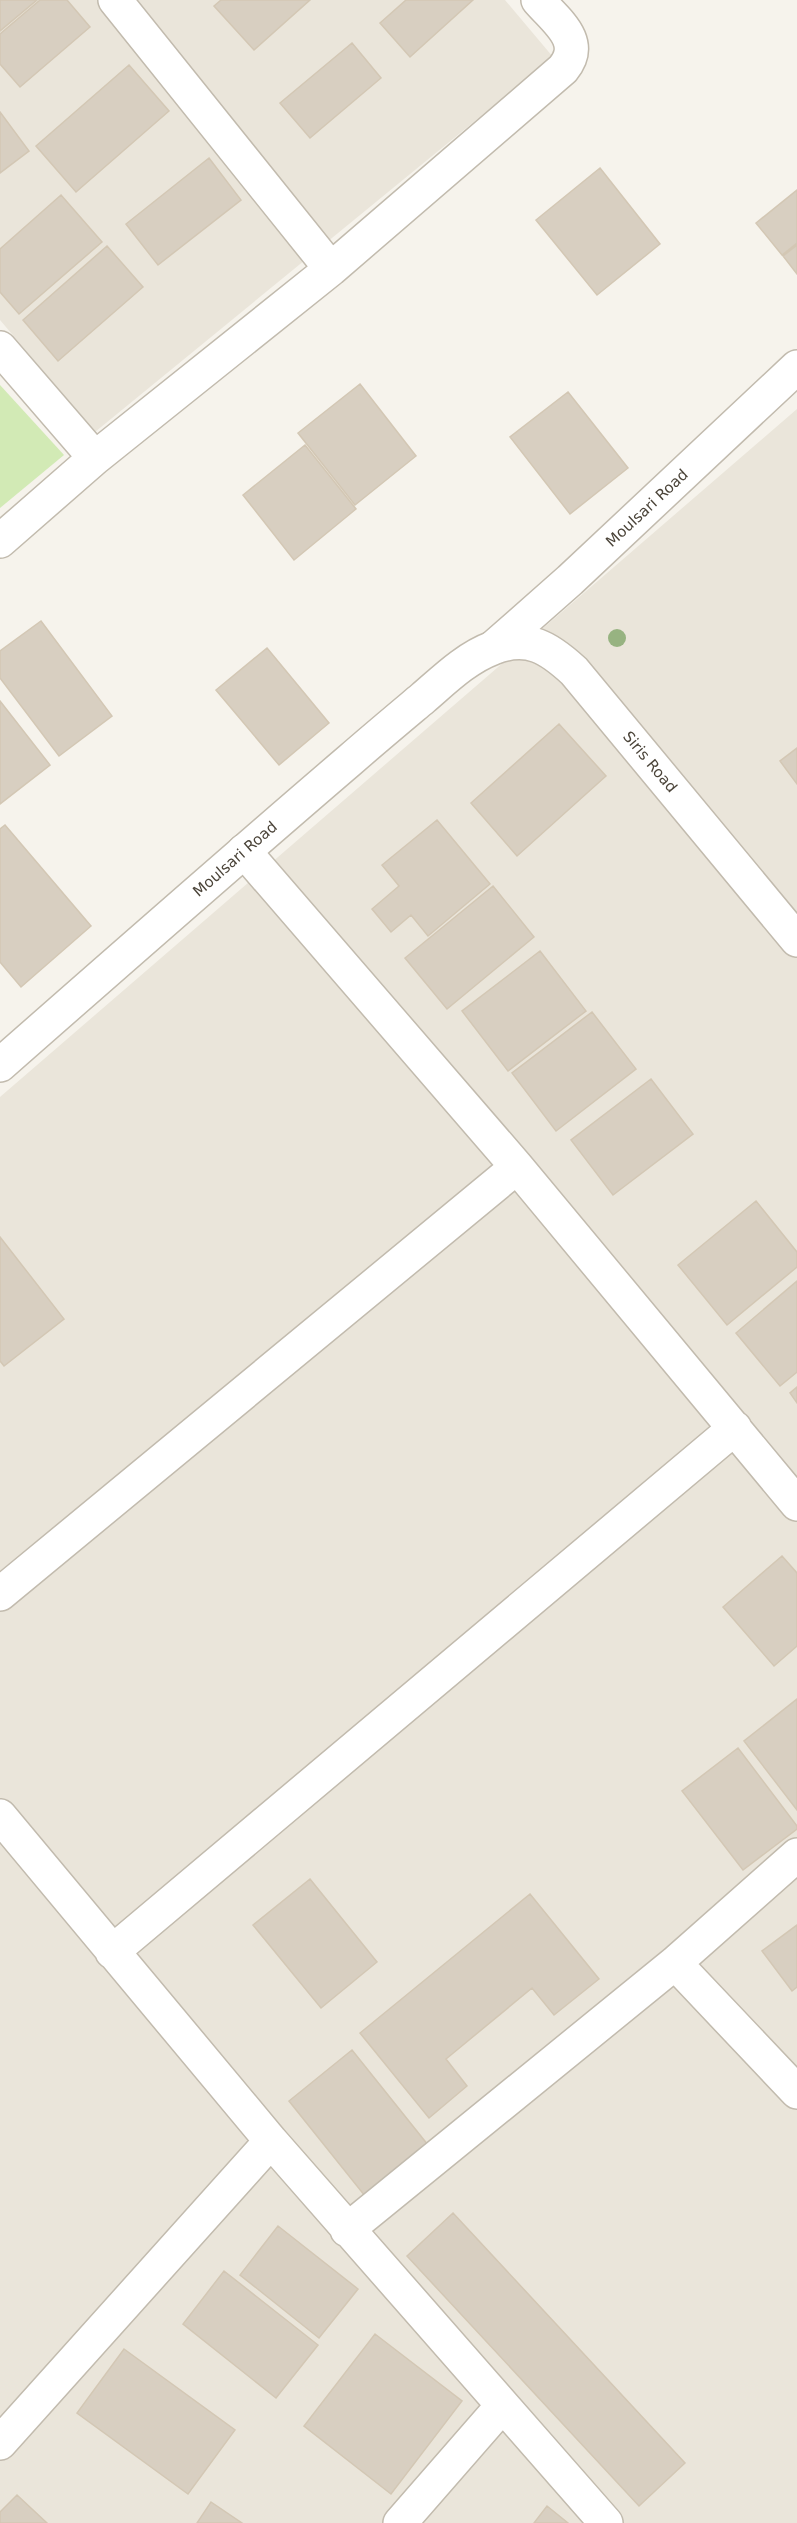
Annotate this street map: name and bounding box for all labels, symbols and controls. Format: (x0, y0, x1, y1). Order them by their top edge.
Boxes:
street label: Moulsari Road (602, 465, 692, 551)
street label: Siris Road (619, 728, 681, 796)
street label: Moulsari Road (189, 818, 281, 900)

